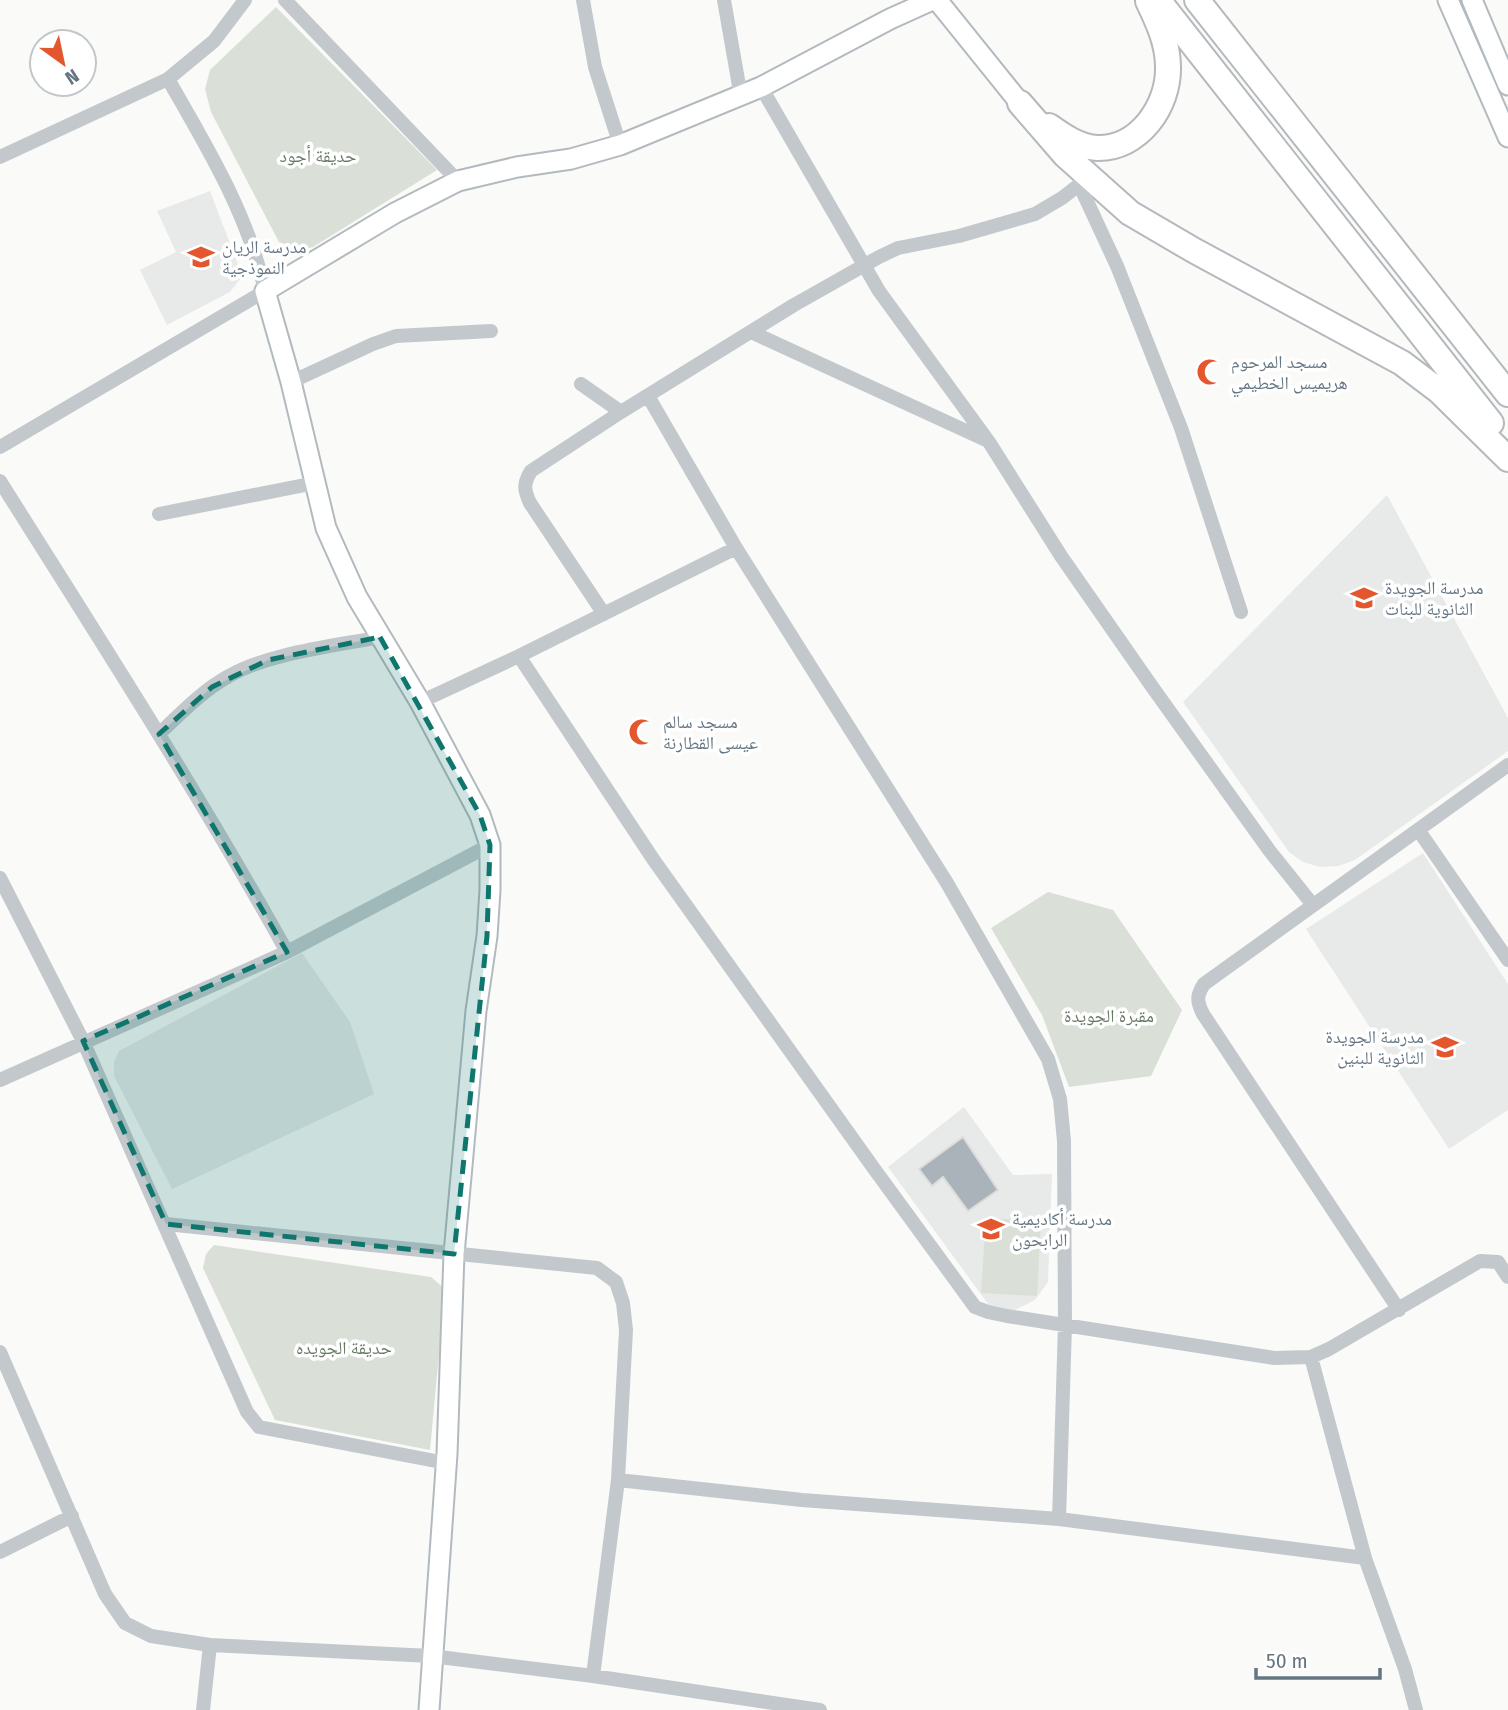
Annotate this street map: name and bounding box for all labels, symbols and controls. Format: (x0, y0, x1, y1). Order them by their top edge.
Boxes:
north arrow (28, 28, 98, 98)
text: N (61, 64, 83, 90)
park label: حديقة أجود (279, 145, 357, 167)
place label: مدرسة الريان النموذجية (222, 236, 307, 279)
school or university icon: مدرسة الريان النموذجية (186, 242, 216, 272)
place label: مسجد المرحوم هريميس الخطيمي (1231, 351, 1348, 398)
mosque icon: مسجد المرحوم هريميس الخطيمي (1195, 357, 1225, 387)
place label: مدرسة الجويدة الثانوية للبنات (1385, 577, 1483, 620)
school or university icon: مدرسة الجويدة الثانوية للبنات (1349, 583, 1379, 613)
place label: مسجد سالم عيسى القطارنة (663, 711, 758, 754)
mosque icon: مسجد سالم عيسى القطارنة (627, 717, 657, 747)
park label: مقبرة الجويدة (1064, 1005, 1154, 1027)
place label: مدرسة الجويدة الثانوية للبنين (1326, 1026, 1424, 1069)
school or university icon: مدرسة الجويدة الثانوية للبنين (1430, 1032, 1460, 1062)
place label: مدرسة أكاديمية الرابحون (1012, 1208, 1112, 1251)
school or university icon: مدرسة أكاديمية الرابحون (976, 1214, 1006, 1244)
park label: حديقة الجويده (296, 1337, 392, 1359)
scale bar (1256, 1636, 1380, 1680)
text: 50 m (1266, 1648, 1308, 1674)

